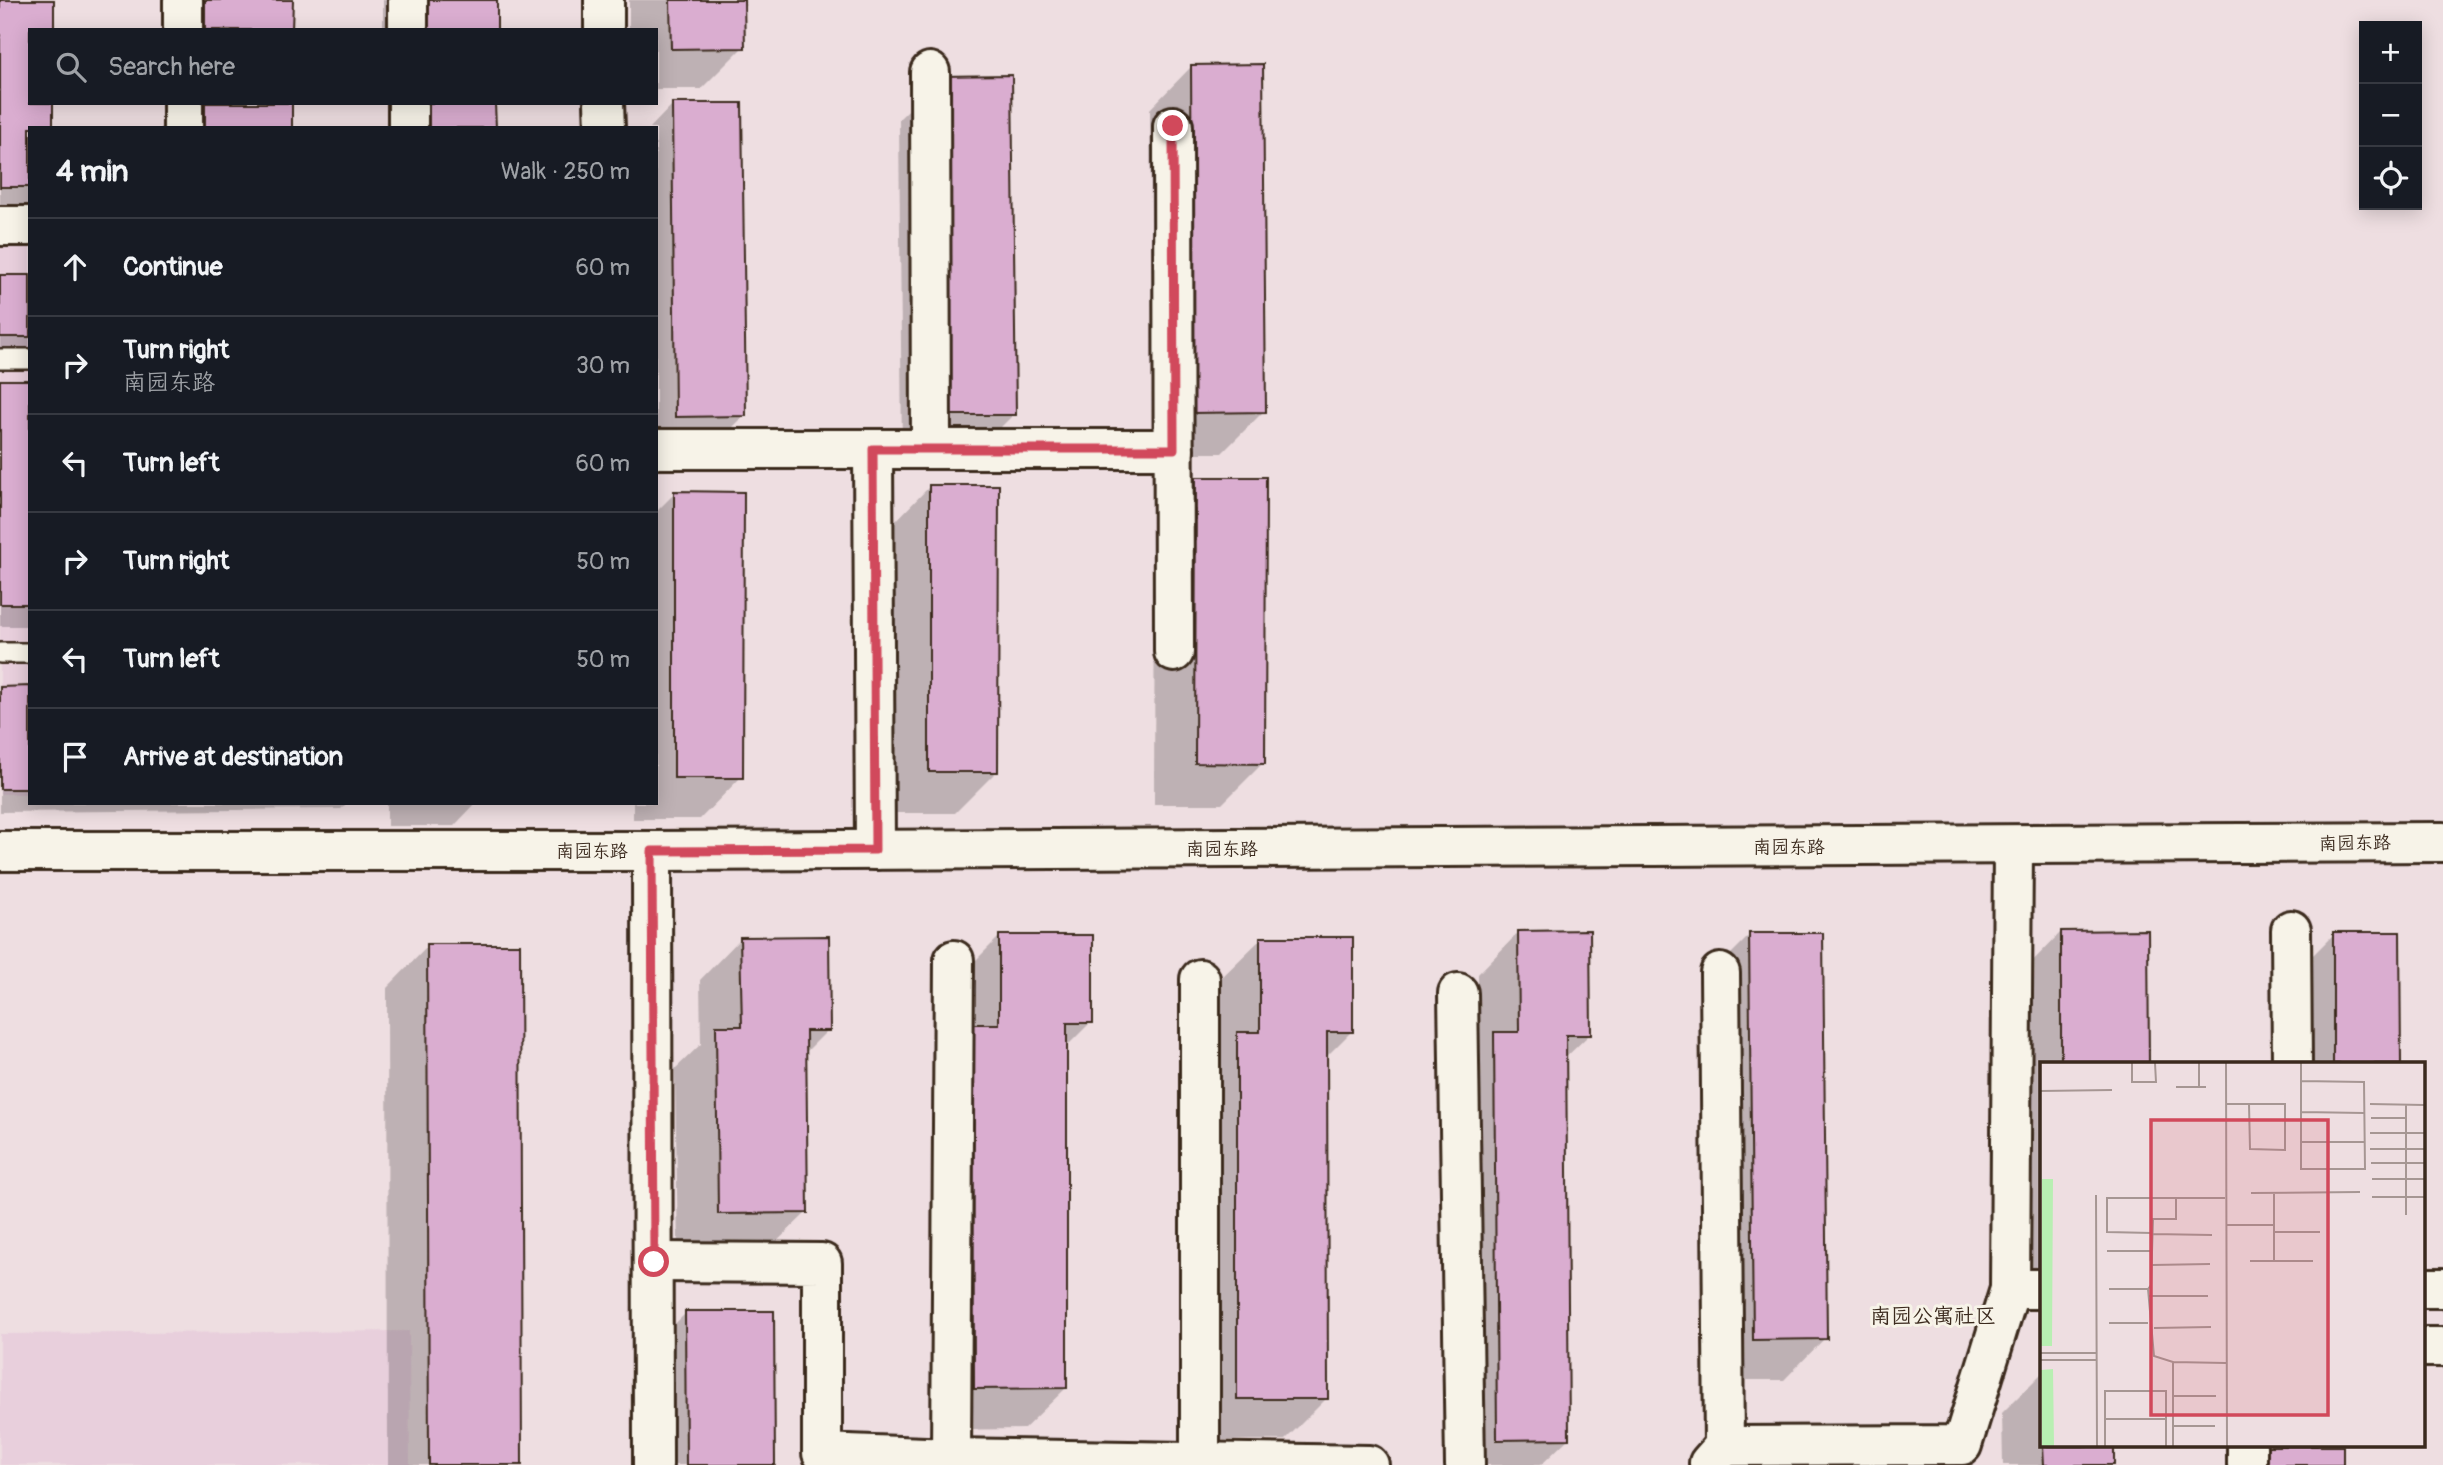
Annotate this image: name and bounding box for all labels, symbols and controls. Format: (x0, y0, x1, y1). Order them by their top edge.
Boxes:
map controls (2359, 21, 2422, 210)
button: + (2359, 21, 2422, 84)
search box (28, 28, 658, 105)
icon: search (52, 48, 90, 86)
text: Search here (108, 51, 235, 83)
button: − (2359, 84, 2422, 147)
route end (1157, 110, 1188, 141)
button: locate (2359, 147, 2422, 210)
text: 4 min (56, 153, 129, 190)
text: Walk · 250 m (501, 157, 630, 186)
icon: ahead (56, 248, 94, 286)
text: Continue (123, 251, 223, 283)
text: 60 m (575, 253, 630, 282)
text: Turn right (123, 334, 229, 366)
icon: right (56, 346, 94, 384)
text: 30 m (576, 351, 630, 380)
text: 南园东路 (123, 368, 215, 397)
icon: left (56, 444, 94, 482)
text: Turn left (123, 447, 219, 479)
text: 60 m (575, 449, 630, 478)
icon: right (56, 542, 94, 580)
text: Turn right (123, 545, 229, 577)
text: 50 m (576, 547, 630, 576)
icon: left (56, 640, 94, 678)
text: Turn left (123, 643, 219, 675)
text: 50 m (576, 645, 630, 674)
icon: arrive (56, 738, 94, 776)
text: Arrive at destination (123, 741, 343, 773)
street label: 南园东路 (2319, 831, 2391, 856)
street label: 南园东路 (1753, 836, 1825, 859)
street label: 南园东路 (1186, 838, 1258, 861)
street label: 南园东路 (556, 840, 628, 863)
inset map (2040, 1062, 2426, 1448)
route start (638, 1246, 669, 1277)
district label: 南园公寓社区 (1870, 1303, 1996, 1330)

